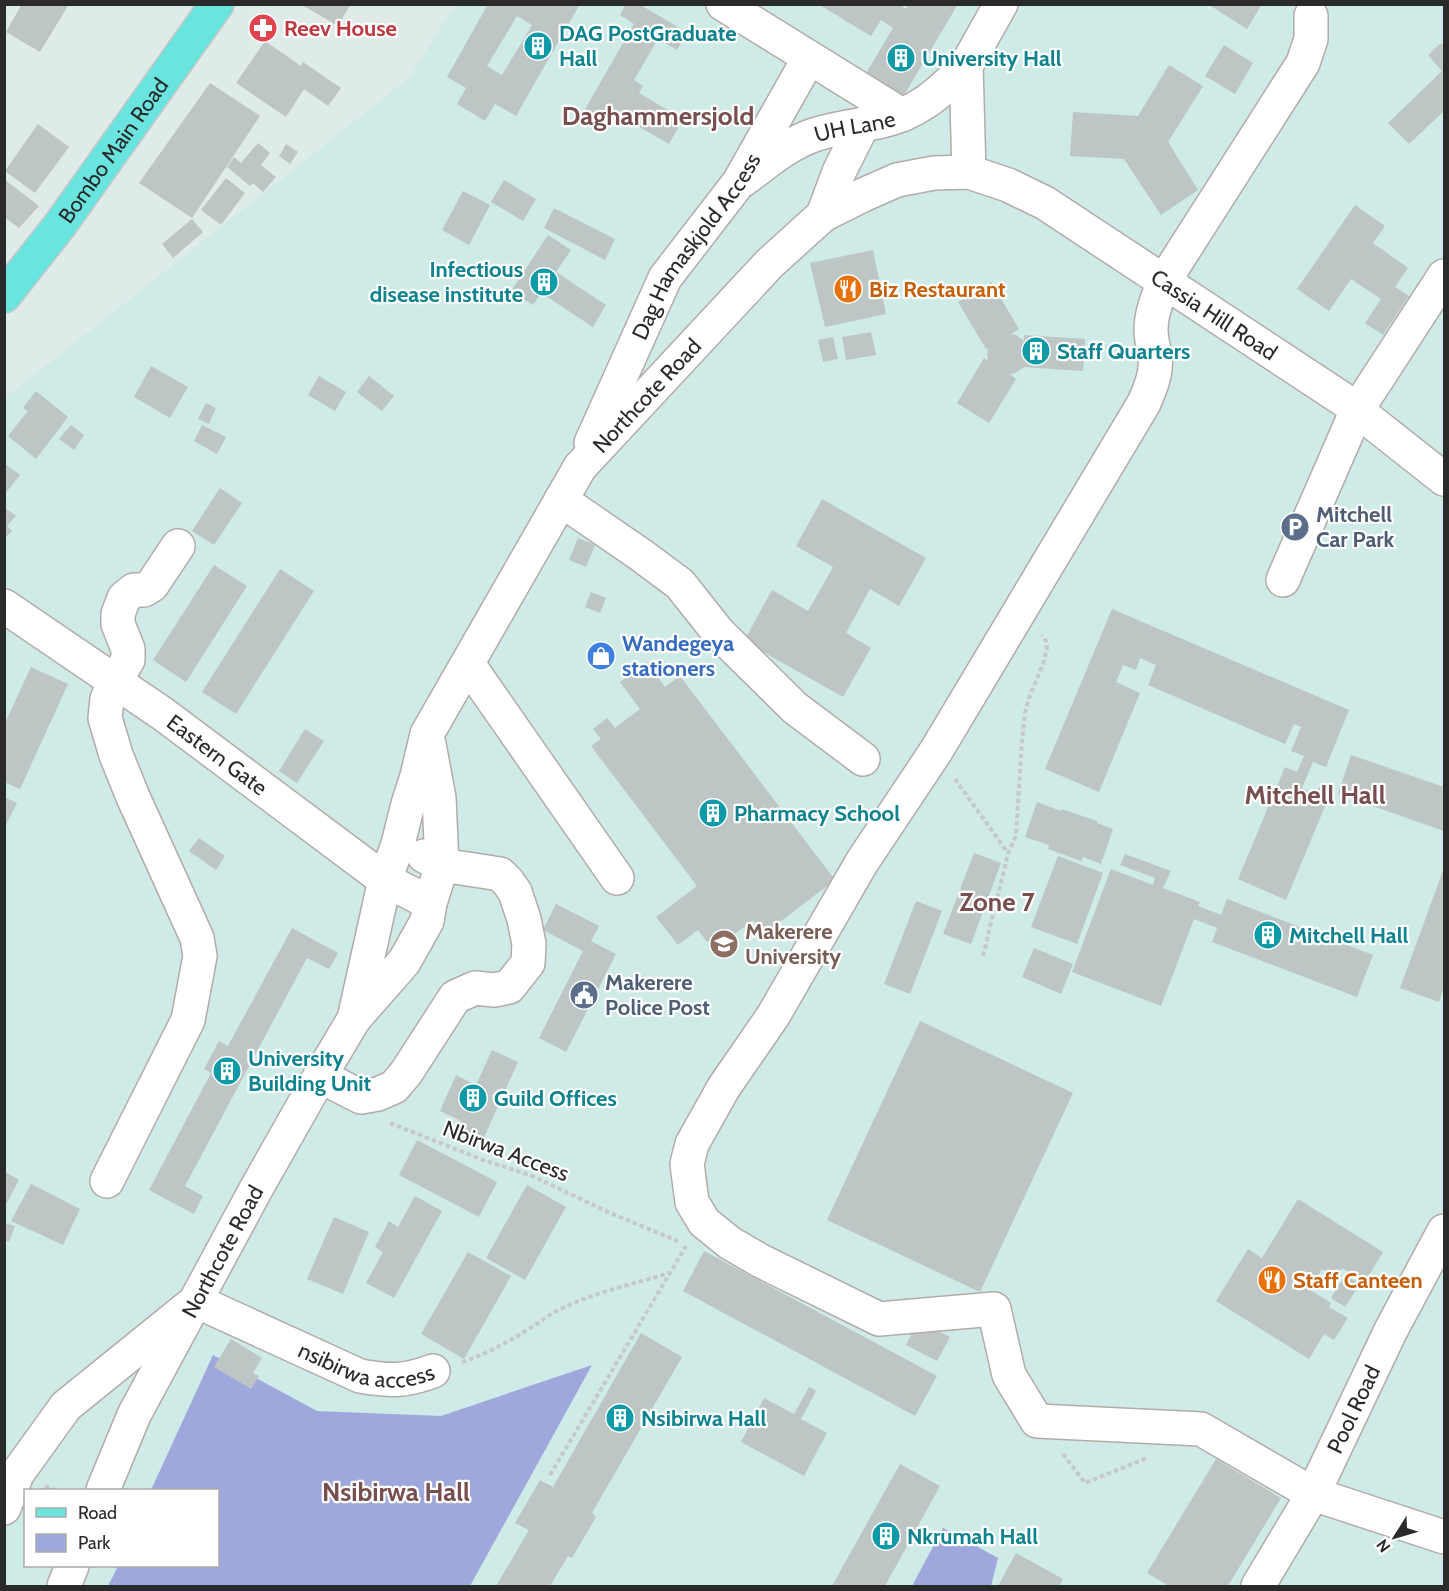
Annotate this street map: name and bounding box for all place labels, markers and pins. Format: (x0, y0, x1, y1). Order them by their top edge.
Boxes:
pharmacy icon: Reev House (247, 12, 279, 44)
place label: Reev House (284, 15, 397, 42)
place label: DAG PostGraduate Hall (559, 20, 737, 72)
building icon: DAG PostGraduate Hall (522, 30, 554, 62)
building icon: University Hall (885, 42, 917, 74)
place label: University Hall (922, 45, 1062, 72)
place label: Infectious disease institute (370, 256, 523, 308)
building icon: Infectious disease institute (528, 266, 560, 298)
restaurant icon: Biz Restaurant (832, 273, 864, 305)
place label: Biz Restaurant (869, 276, 1006, 303)
building icon: Staff Quarters (1020, 335, 1052, 367)
place label: Staff Quarters (1057, 338, 1190, 365)
place label: Mitchell Car Park (1316, 501, 1395, 553)
parking icon: Mitchell Car Park (1279, 511, 1311, 543)
place label: Wandegeya stationers (622, 630, 734, 682)
shop icon: Wandegeya stationers (585, 640, 617, 672)
building icon: Pharmacy School (697, 797, 729, 829)
place label: Pharmacy School (734, 800, 900, 827)
place label: Makerere University (745, 918, 841, 970)
building icon: Mitchell Hall (1252, 919, 1284, 951)
place label: Mitchell Hall (1289, 922, 1409, 949)
school or university icon: Makerere University (708, 928, 740, 960)
place label: Makerere Police Post (605, 969, 710, 1021)
public building icon: Makerere Police Post (568, 979, 600, 1011)
place label: University Building Unit (248, 1045, 372, 1097)
building icon: University Building Unit (211, 1055, 243, 1087)
building icon: Guild Offices (457, 1082, 489, 1114)
place label: Guild Offices (494, 1085, 617, 1112)
restaurant icon: Staff Canteen (1256, 1264, 1288, 1296)
place label: Staff Canteen (1293, 1267, 1423, 1294)
building icon: Nsibirwa Hall (604, 1402, 636, 1434)
place label: Nsibirwa Hall (641, 1405, 766, 1432)
building icon: Nkrumah Hall (870, 1520, 902, 1552)
place label: Nkrumah Hall (907, 1523, 1038, 1550)

